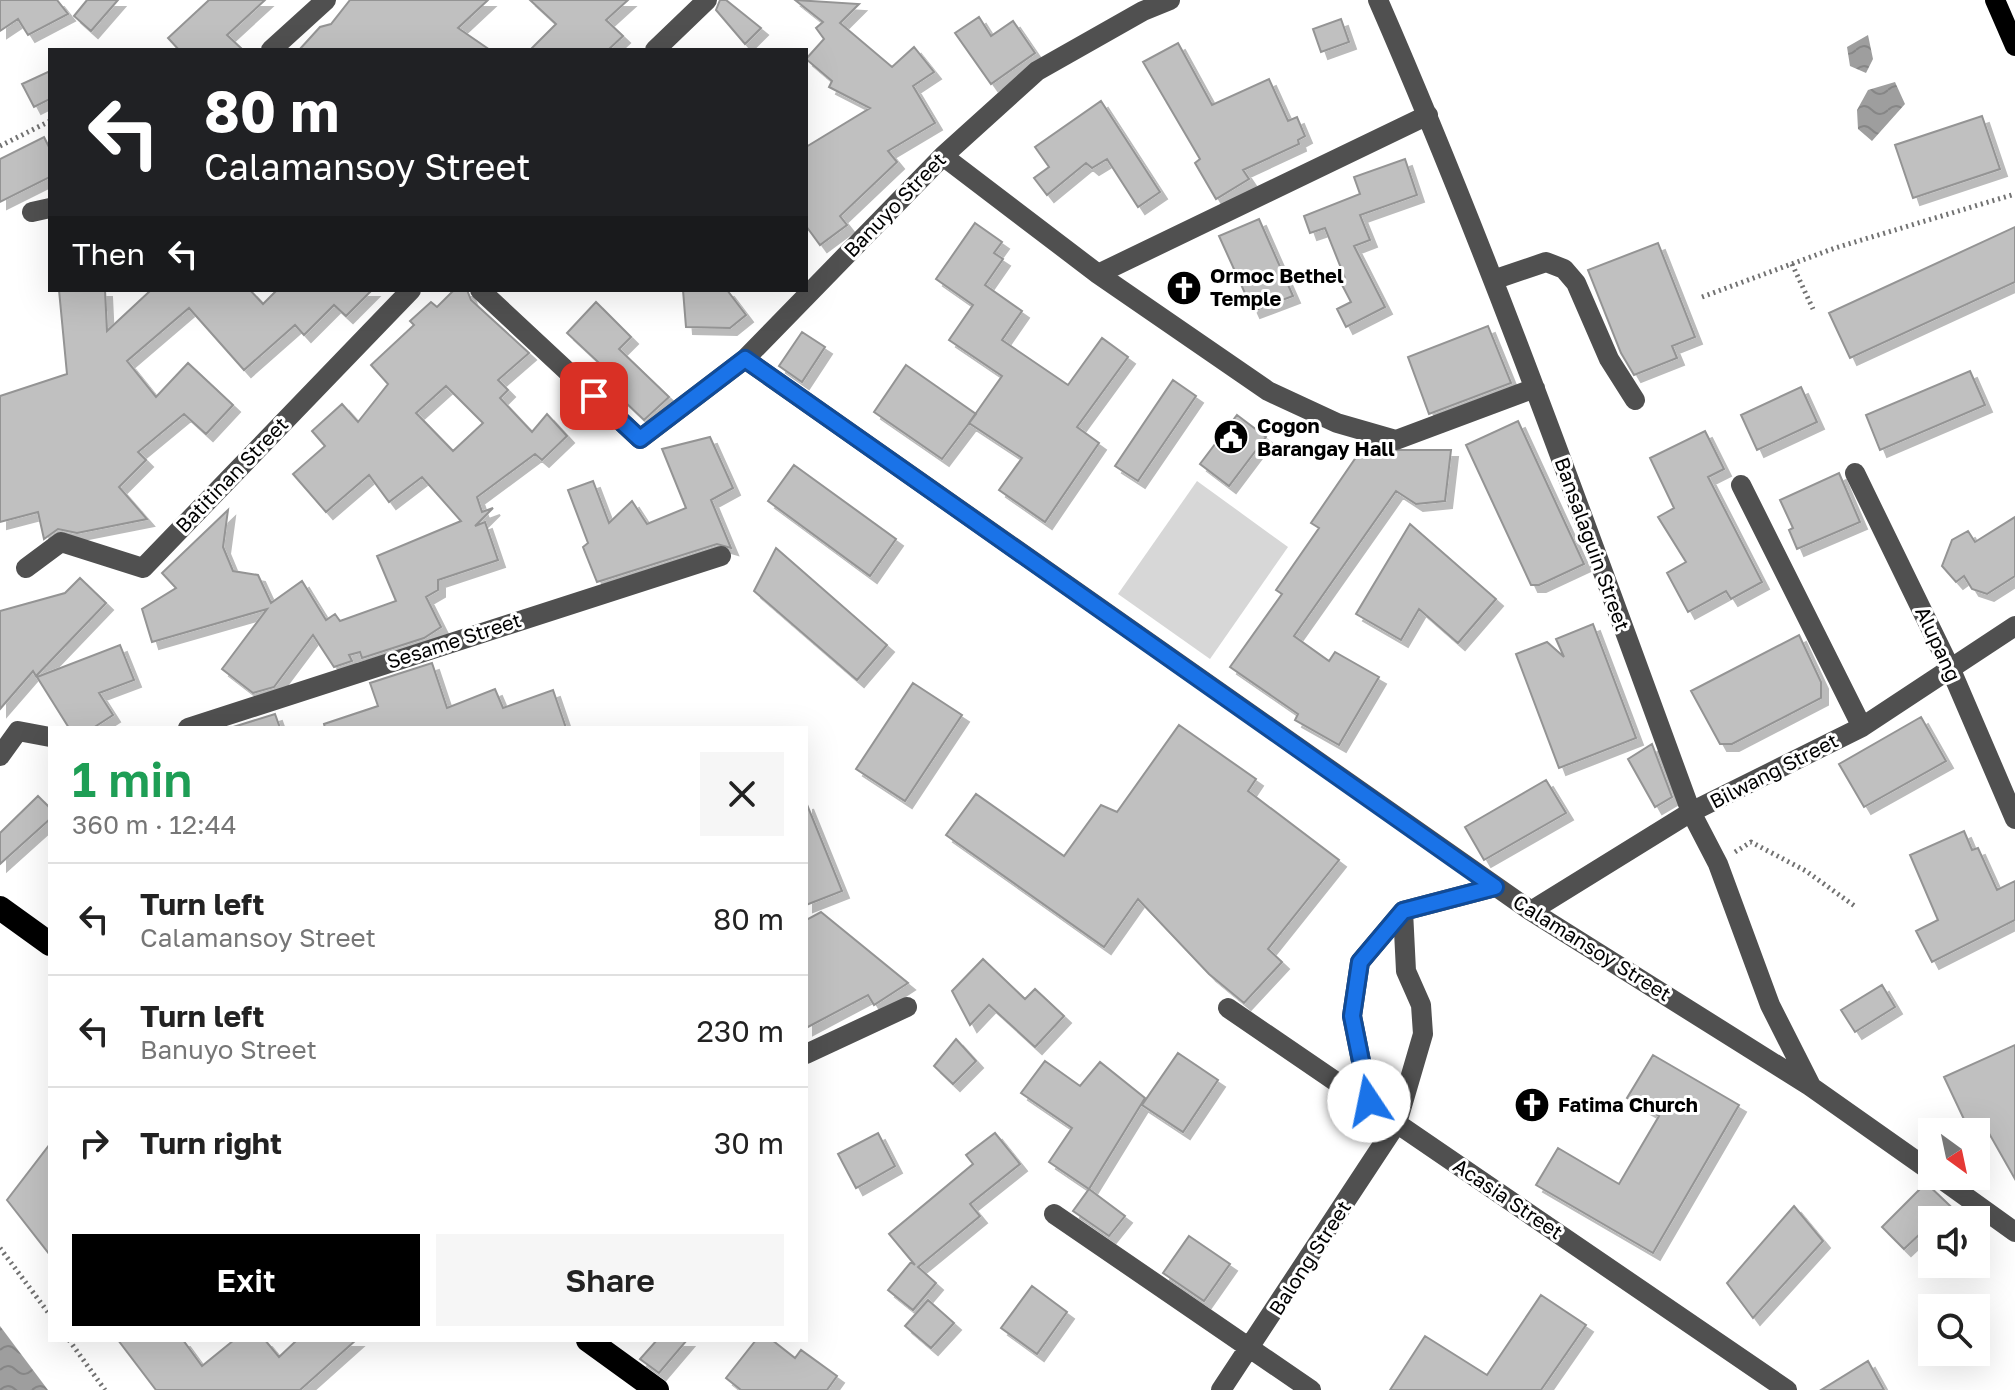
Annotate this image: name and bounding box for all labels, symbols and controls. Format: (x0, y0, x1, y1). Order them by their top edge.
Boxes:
text: 80 m (204, 77, 339, 144)
icon: left (72, 80, 176, 184)
text: Calamansoy Street (204, 145, 531, 188)
street label: Banuyo Street (838, 147, 950, 262)
icon: left (161, 232, 205, 276)
text: Then (72, 236, 145, 272)
place label: Ormoc Bethel Temple (1210, 263, 1344, 310)
church icon: Ormoc Bethel Temple (1165, 269, 1203, 307)
pin (560, 362, 628, 430)
icon: arrive (572, 374, 616, 418)
street label: Batitinan Street (170, 412, 292, 537)
place label: Cogon Barangay Hall (1257, 413, 1395, 460)
public building icon: Cogon Barangay Hall (1212, 418, 1250, 456)
street label: Bansalaguin Street (1550, 454, 1635, 634)
street label: Alupang (1911, 602, 1967, 685)
street label: Sesame Street (383, 607, 524, 673)
street label: Bilwang Street (1705, 727, 1842, 813)
text: 1 min (72, 750, 192, 808)
button: close (700, 752, 784, 836)
text: 360 m · 12:44 (72, 809, 237, 840)
text: Turn left (140, 886, 265, 922)
street label: Calamansoy Street (1509, 889, 1676, 1005)
icon: left (72, 897, 116, 941)
text: 80 m (713, 901, 784, 937)
text: Calamansoy Street (140, 922, 376, 953)
text: Turn left (140, 998, 265, 1034)
icon: left (72, 1009, 116, 1053)
text: 230 m (696, 1013, 784, 1049)
text: Banuyo Street (140, 1034, 317, 1065)
position arrow (1327, 1059, 1411, 1143)
church icon: Fatima Church (1513, 1086, 1551, 1124)
place label: Fatima Church (1558, 1092, 1698, 1116)
north arrow (1918, 1118, 1990, 1190)
map controls (1918, 1118, 1990, 1366)
icon: right (72, 1121, 116, 1165)
text: Turn right (140, 1125, 282, 1161)
text: 30 m (714, 1125, 784, 1161)
street label: Acasia Street (1449, 1153, 1568, 1244)
street label: Balong Street (1263, 1196, 1355, 1319)
button: sound (1918, 1206, 1990, 1278)
button: Exit (72, 1234, 420, 1326)
button: Share (436, 1234, 784, 1326)
button: search (1918, 1294, 1990, 1366)

